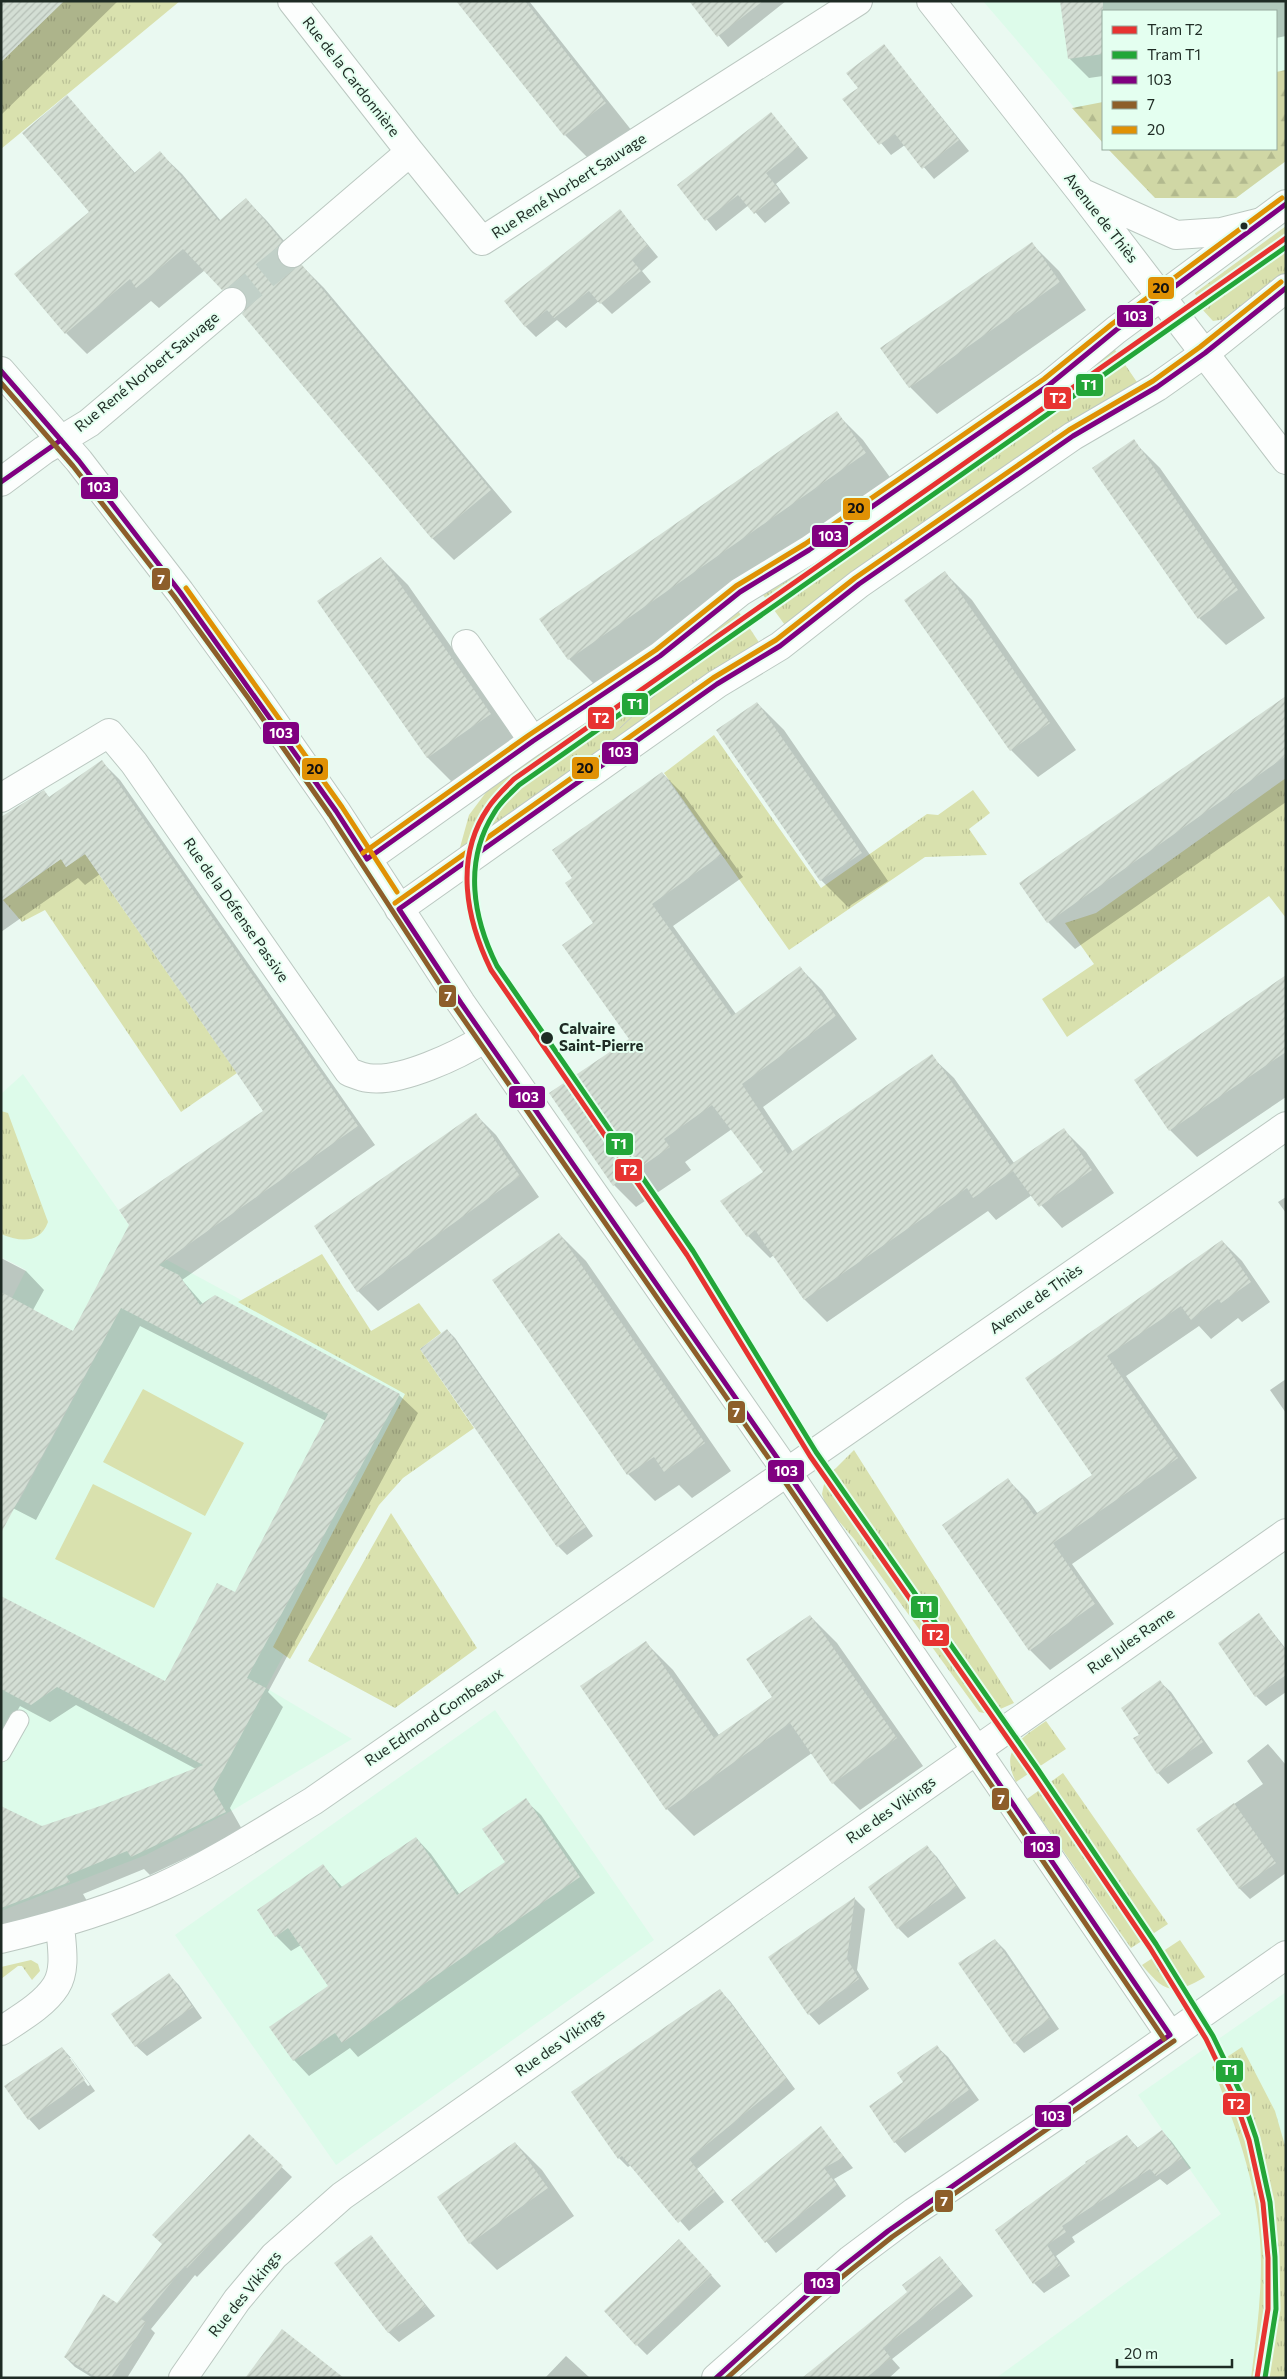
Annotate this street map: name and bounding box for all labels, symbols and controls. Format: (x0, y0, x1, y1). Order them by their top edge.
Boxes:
legend (1102, 10, 1277, 150)
street label: Rue de la Cardonnière (299, 13, 404, 140)
text: Tram T2 (1147, 20, 1203, 38)
text: Tram T1 (1147, 45, 1201, 63)
text: 103 (1147, 70, 1172, 88)
text: 7 (1147, 95, 1155, 113)
text: 20 (1147, 120, 1165, 138)
street label: Rue René Norbert Sauvage (488, 128, 649, 242)
street label: Avenue de Thiès (1061, 169, 1143, 266)
unlabelled marker (1239, 221, 1249, 231)
line badge: 20 (1147, 276, 1175, 300)
text: 20 (1152, 279, 1170, 296)
line badge: 103 (1116, 304, 1154, 328)
street label: Rue René Norbert Sauvage (71, 307, 222, 435)
text: 103 (1123, 307, 1147, 324)
line badge: T1 (1075, 373, 1104, 397)
text: T1 (1081, 376, 1097, 393)
line badge: T2 (1043, 386, 1072, 410)
text: T2 (1049, 389, 1067, 406)
line badge: 103 (80, 476, 119, 500)
text: 103 (87, 478, 111, 495)
line badge: 20 (842, 497, 871, 521)
text: 20 (847, 499, 865, 516)
line badge: 103 (811, 524, 849, 548)
text: 103 (818, 527, 842, 544)
line badge: 7 (151, 567, 171, 591)
text: 7 (157, 570, 165, 587)
line badge: T1 (621, 692, 649, 716)
text: T1 (627, 695, 643, 712)
line badge: T2 (587, 706, 615, 730)
text: T2 (592, 709, 610, 726)
line badge: 103 (262, 721, 300, 745)
text: 103 (269, 724, 293, 741)
line badge: 103 (601, 741, 639, 765)
text: 103 (608, 743, 632, 760)
line badge: 20 (571, 756, 600, 780)
line badge: 20 (301, 757, 329, 781)
text: 20 (576, 759, 594, 776)
text: 20 (306, 760, 324, 777)
street label: Rue de la Défense Passive (180, 834, 293, 985)
line badge: 7 (438, 984, 457, 1008)
text: 7 (444, 987, 452, 1004)
place label: Calvaire Saint-Pierre (559, 1019, 643, 1054)
marker: Calvaire Saint-Pierre (539, 1030, 555, 1046)
line badge: 103 (508, 1085, 546, 1109)
text: 103 (515, 1088, 539, 1105)
line badge: T1 (605, 1132, 634, 1156)
text: T1 (611, 1135, 627, 1152)
line badge: T2 (614, 1158, 643, 1182)
text: T2 (620, 1161, 638, 1178)
street label: Avenue de Thiès (986, 1259, 1085, 1337)
line badge: 7 (727, 1400, 746, 1424)
text: 7 (732, 1403, 740, 1420)
line badge: 103 (767, 1459, 805, 1483)
text: 103 (774, 1462, 798, 1479)
line badge: T1 (910, 1595, 939, 1619)
text: T1 (917, 1598, 933, 1615)
street label: Rue Jules Rame (1083, 1603, 1177, 1677)
line badge: T2 (921, 1623, 950, 1647)
text: T2 (926, 1626, 944, 1643)
street label: Rue Edmond Gombeaux (361, 1663, 506, 1769)
street label: Rue des Vikings (842, 1772, 939, 1847)
line badge: 7 (991, 1787, 1010, 1811)
text: 7 (997, 1790, 1005, 1807)
line badge: 103 (1023, 1835, 1061, 1859)
text: 103 (1030, 1838, 1054, 1855)
street label: Rue des Vikings (511, 2005, 608, 2080)
line badge: T1 (1215, 2059, 1244, 2083)
text: T1 (1222, 2061, 1238, 2078)
line badge: T2 (1222, 2092, 1251, 2116)
text: T2 (1227, 2095, 1245, 2112)
line badge: 103 (1034, 2104, 1072, 2128)
text: 103 (1041, 2107, 1065, 2124)
line badge: 7 (934, 2189, 954, 2213)
text: 7 (940, 2192, 948, 2209)
street label: Rue des Vikings (204, 2247, 284, 2340)
line badge: 103 (803, 2271, 841, 2295)
text: 103 (810, 2274, 834, 2291)
scale bar (1117, 2336, 1232, 2368)
text: 20 m (1124, 2344, 1158, 2362)

